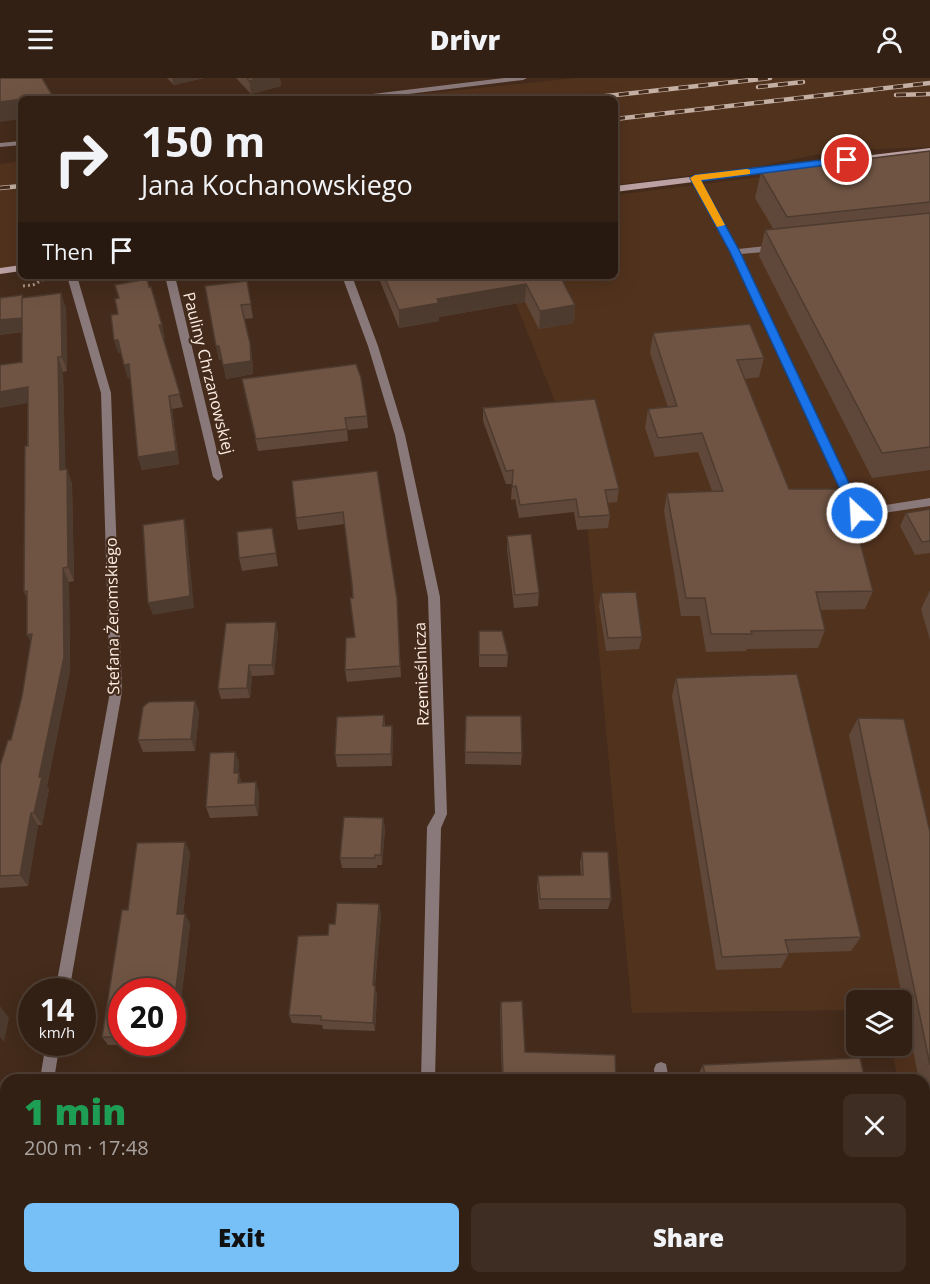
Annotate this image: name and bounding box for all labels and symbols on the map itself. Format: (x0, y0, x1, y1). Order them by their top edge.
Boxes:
pin (821, 134, 872, 185)
street label: Pauliny Chrzanowskiej (178, 290, 240, 456)
position arrow (825, 481, 889, 545)
street label: Stefana Żeromskiego (100, 537, 124, 695)
street label: Rzemieślnicza (408, 622, 434, 726)
speed limit sign: 20 (108, 978, 186, 1056)

